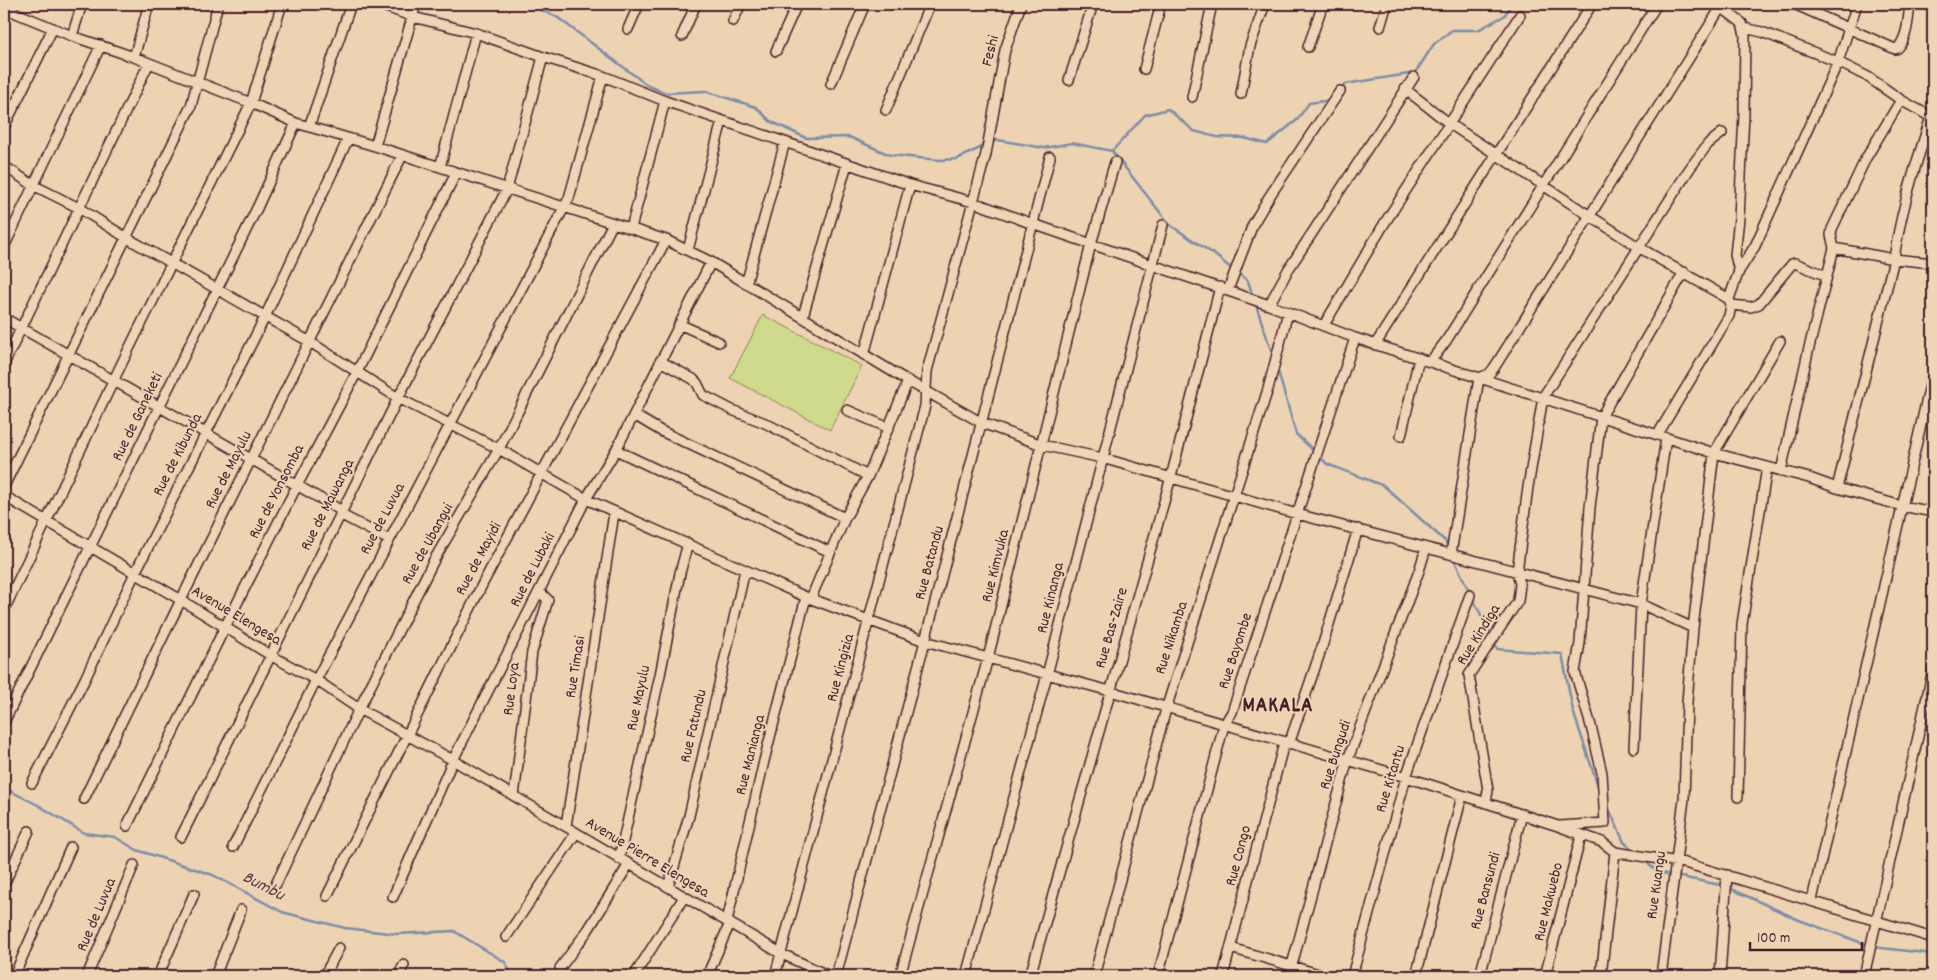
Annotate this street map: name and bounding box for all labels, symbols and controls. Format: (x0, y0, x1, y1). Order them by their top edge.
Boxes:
street label: Feshi (976, 33, 1006, 69)
street label: Rue de Ganeketi (107, 369, 169, 465)
street label: Rue de Kibunda (147, 409, 209, 500)
street label: Rue de Mayulu (200, 427, 258, 513)
street label: Rue de Yonsomba (243, 440, 311, 543)
street label: Rue de Mawanga (295, 455, 361, 555)
street label: Rue de Luvua (355, 479, 412, 559)
street label: Rue de Ubangui (396, 499, 460, 589)
street label: Rue de Mayidi (450, 518, 508, 600)
street label: Rue Batandu (909, 523, 951, 603)
street label: Rue Kimvuka (976, 527, 1016, 605)
street label: Rue de Lubaki (504, 529, 562, 611)
street label: Rue Kinanga (1031, 560, 1071, 636)
street label: Avenue Elengesa (187, 580, 286, 652)
street label: Rue Bas-Zaire (1089, 585, 1135, 671)
street label: Rue Nikamba (1149, 598, 1195, 678)
street label: Rue Kindiga (1451, 600, 1507, 670)
street label: Rue Bayombe (1213, 610, 1259, 692)
street label: Rue Kingizia (821, 631, 861, 705)
street label: Rue Timasi (560, 634, 592, 700)
street label: Rue Loya (497, 661, 527, 717)
street label: Rue Mayulu (621, 663, 657, 733)
street label: Rue Fatundu (674, 687, 714, 765)
district label: MAKALA (1243, 692, 1314, 722)
street label: Rue Manianga (730, 712, 772, 798)
street label: Rue Bungudi (1314, 717, 1358, 793)
street label: Rue Kitantu (1370, 742, 1412, 816)
street label: Avenue Pierre Elengesa (581, 812, 714, 904)
street label: Rue Congo (1220, 823, 1258, 889)
street label: Rue Kuangu (1641, 849, 1673, 921)
street label: Rue Bansundi (1465, 850, 1507, 932)
street label: Rue Makwebo (1528, 860, 1570, 944)
water label: Bumbu (238, 866, 289, 909)
street label: Rue de Luvua (71, 874, 123, 955)
scale bar (1750, 920, 1862, 952)
text: 100 m (1757, 928, 1790, 950)

